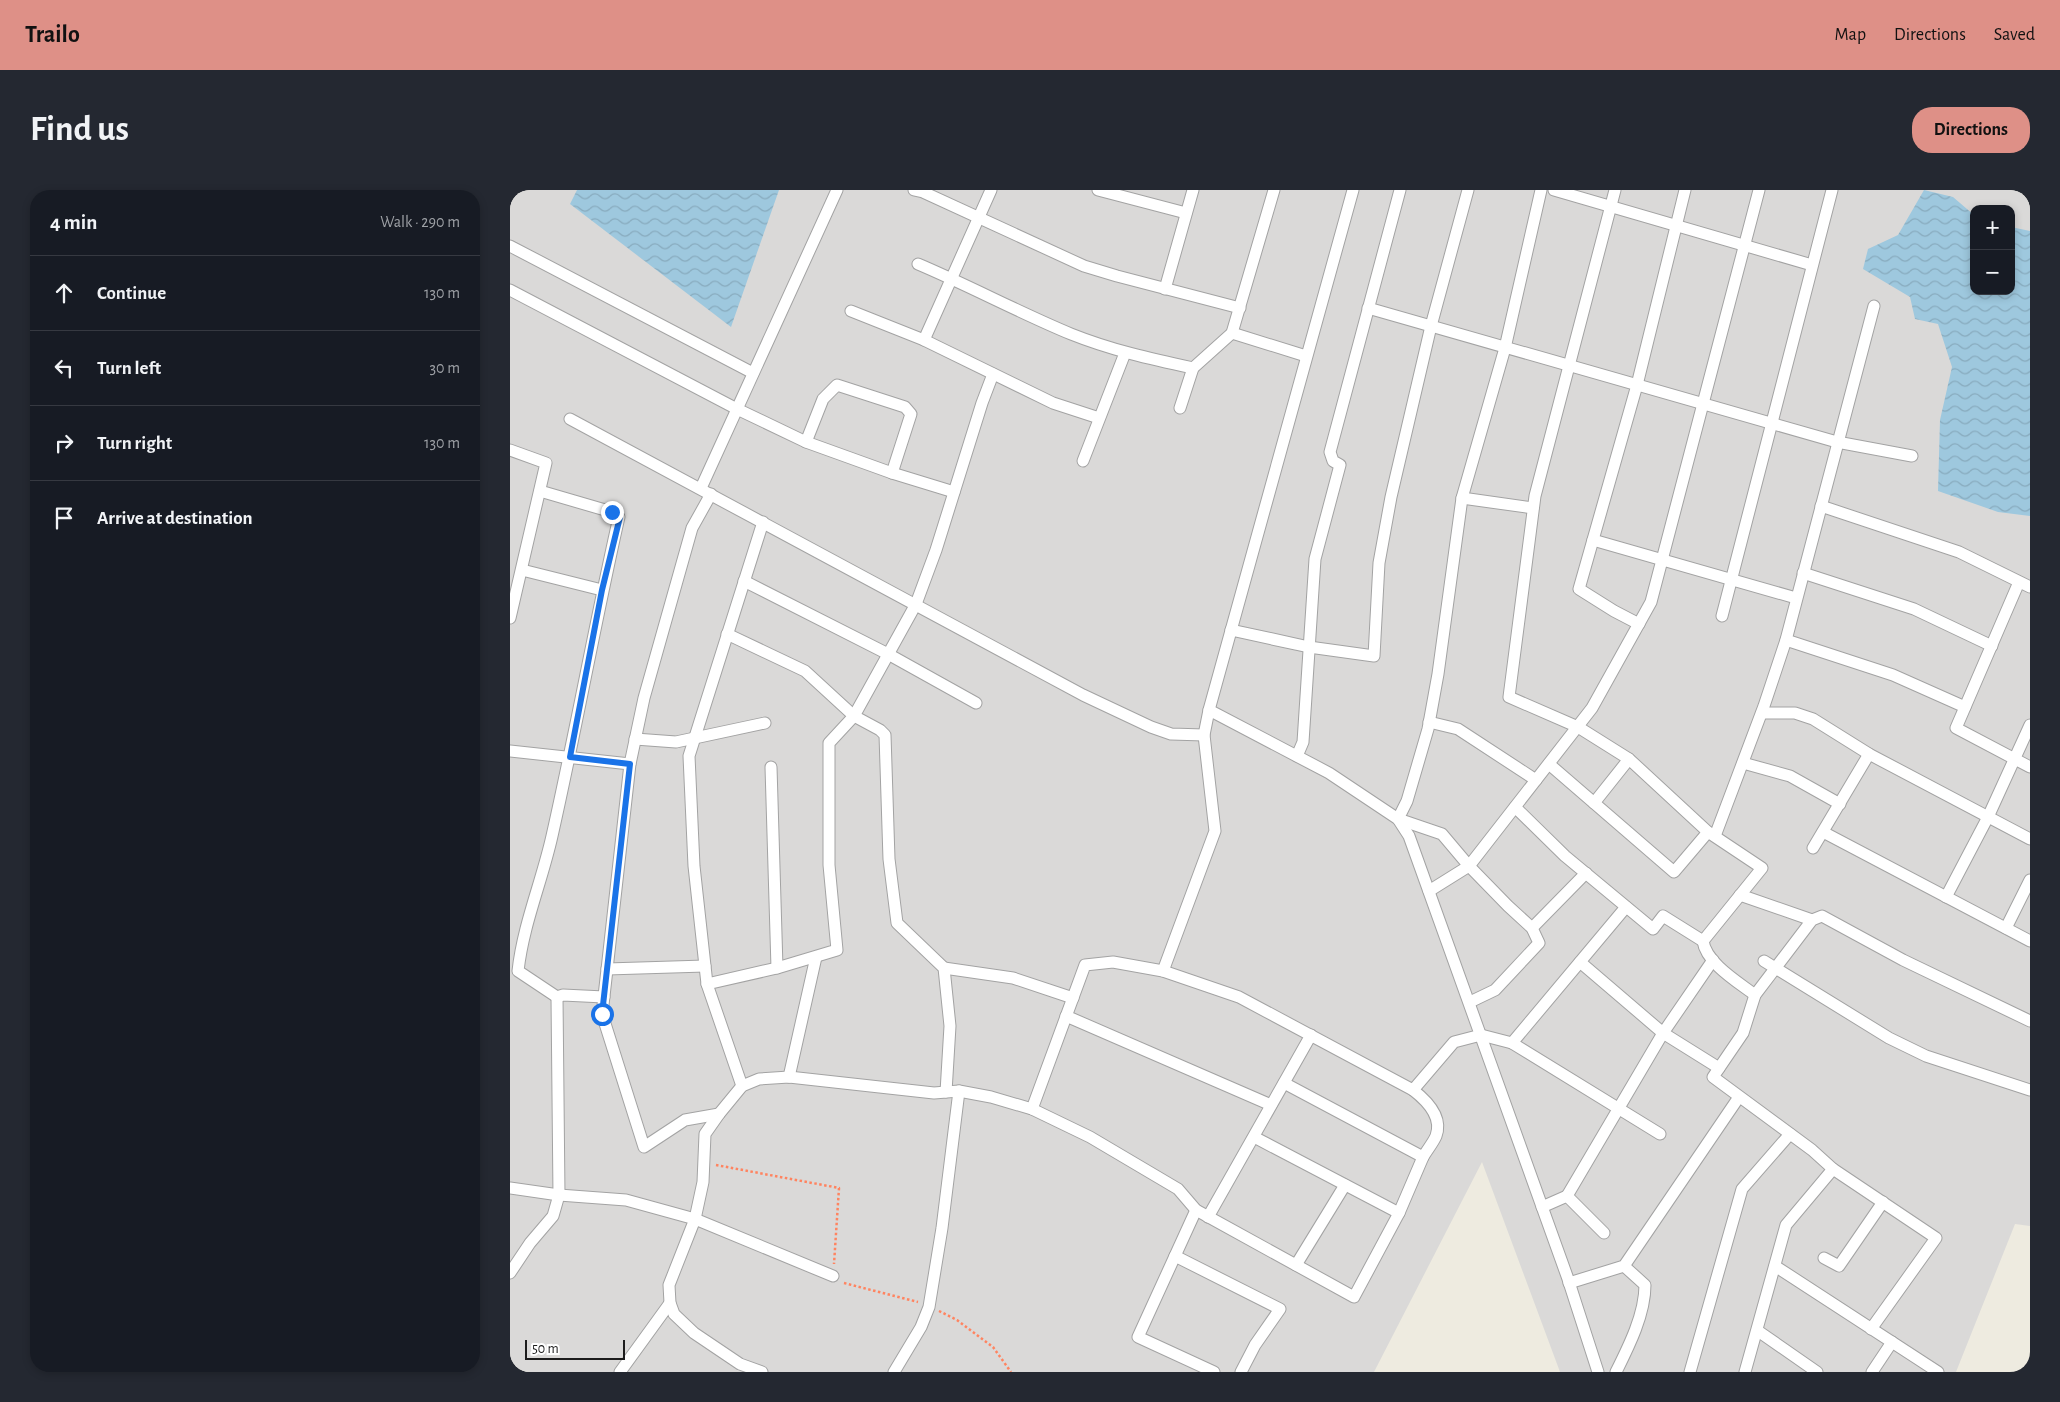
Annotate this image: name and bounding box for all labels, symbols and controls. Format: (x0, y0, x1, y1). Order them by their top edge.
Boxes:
text: Trailo (25, 23, 80, 47)
text: Map (1835, 26, 1866, 44)
text: Directions (1894, 26, 1966, 44)
text: Saved (1994, 26, 2035, 44)
button: Directions (1912, 107, 2030, 153)
text: Find us (30, 112, 129, 147)
map controls (1970, 205, 2015, 295)
button: + (1970, 205, 2015, 250)
text: 4 min (50, 212, 97, 233)
text: Walk · 290 m (380, 214, 460, 230)
button: − (1970, 250, 2015, 295)
icon: ahead (50, 279, 78, 307)
text: Continue (97, 284, 166, 303)
text: 130 m (424, 285, 460, 301)
icon: left (50, 354, 78, 382)
text: Turn left (97, 359, 161, 378)
text: 30 m (430, 360, 460, 376)
icon: right (50, 429, 78, 457)
text: Turn right (97, 434, 172, 453)
text: 130 m (424, 435, 460, 451)
route end (601, 501, 624, 524)
icon: arrive (50, 504, 78, 532)
text: Arrive at destination (97, 509, 253, 528)
route start (591, 1003, 614, 1026)
scale bar (525, 1337, 625, 1360)
text: 50 m (532, 1342, 559, 1356)

